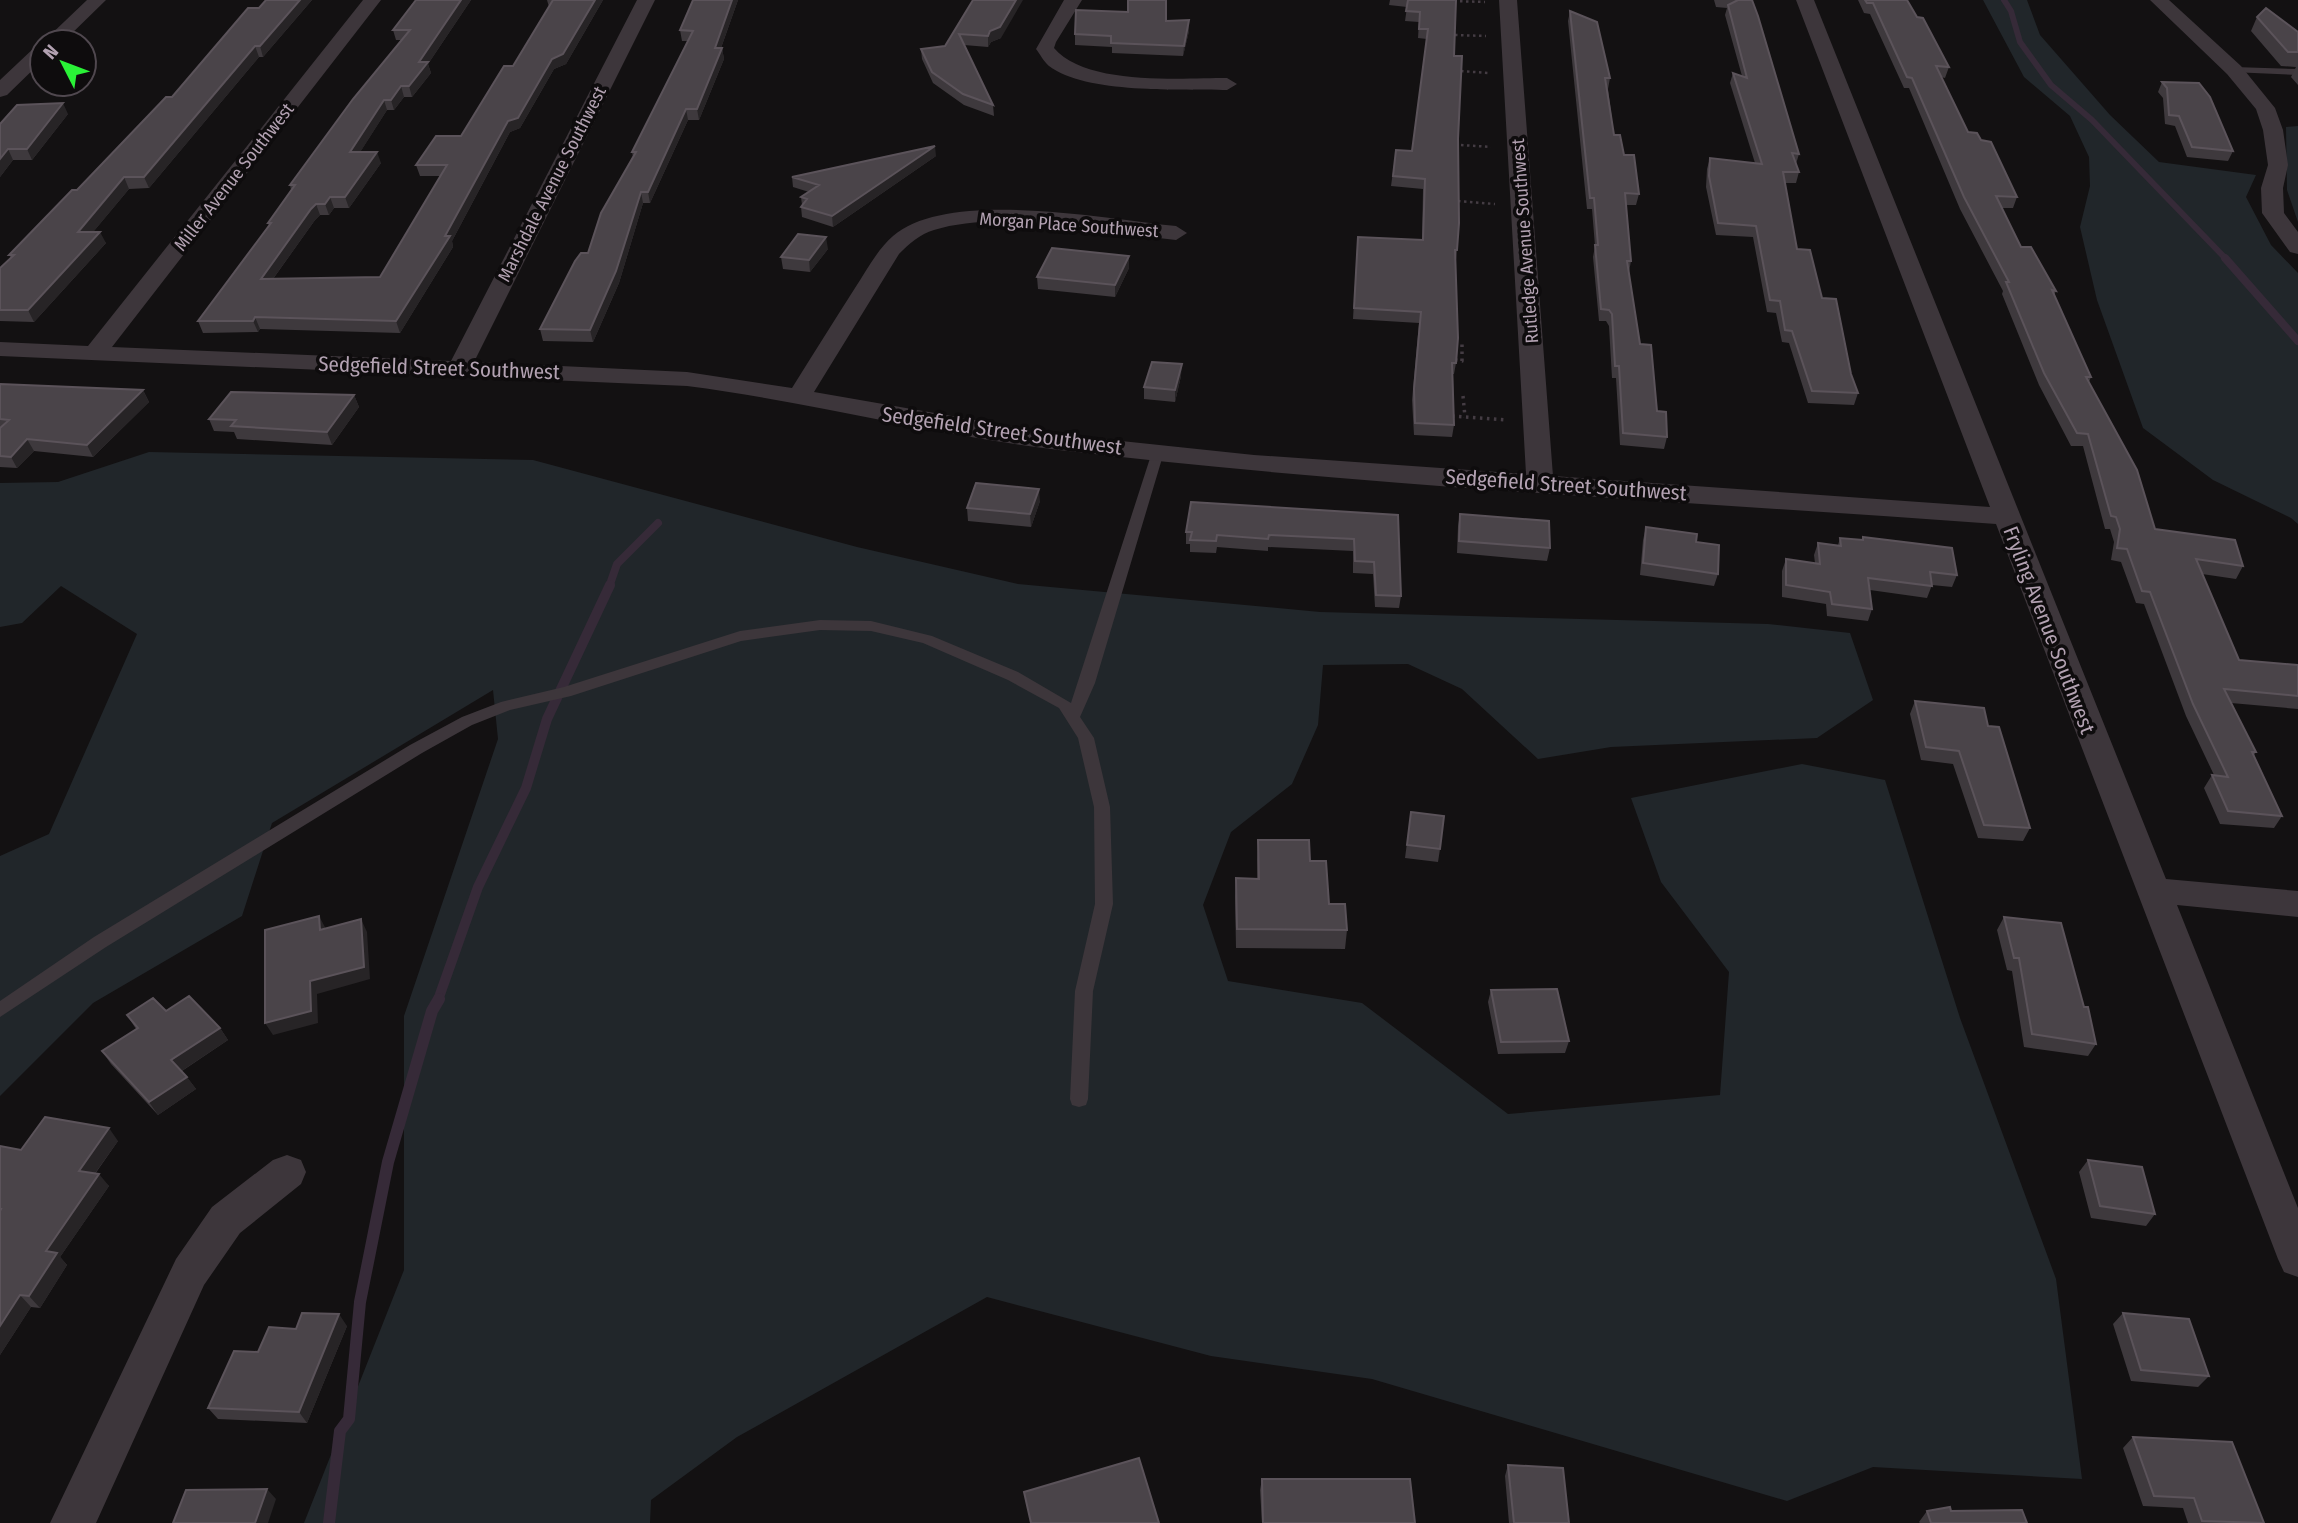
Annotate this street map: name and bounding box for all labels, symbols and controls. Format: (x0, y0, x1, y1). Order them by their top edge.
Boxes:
north arrow (28, 28, 98, 98)
text: N (38, 40, 63, 64)
street label: Marshdale Avenue Southwest (493, 82, 611, 286)
street label: Miller Avenue Southwest (169, 98, 299, 255)
street label: Rutledge Avenue Southwest (1507, 138, 1543, 344)
street label: Morgan Place Southwest (979, 208, 1159, 242)
street label: Sedgefield Street Southwest (318, 351, 560, 385)
street label: Sedgefield Street Southwest (880, 401, 1124, 461)
street label: Sedgefield Street Southwest (1444, 464, 1688, 506)
street label: Fryling Avenue Southwest (1997, 523, 2101, 738)

